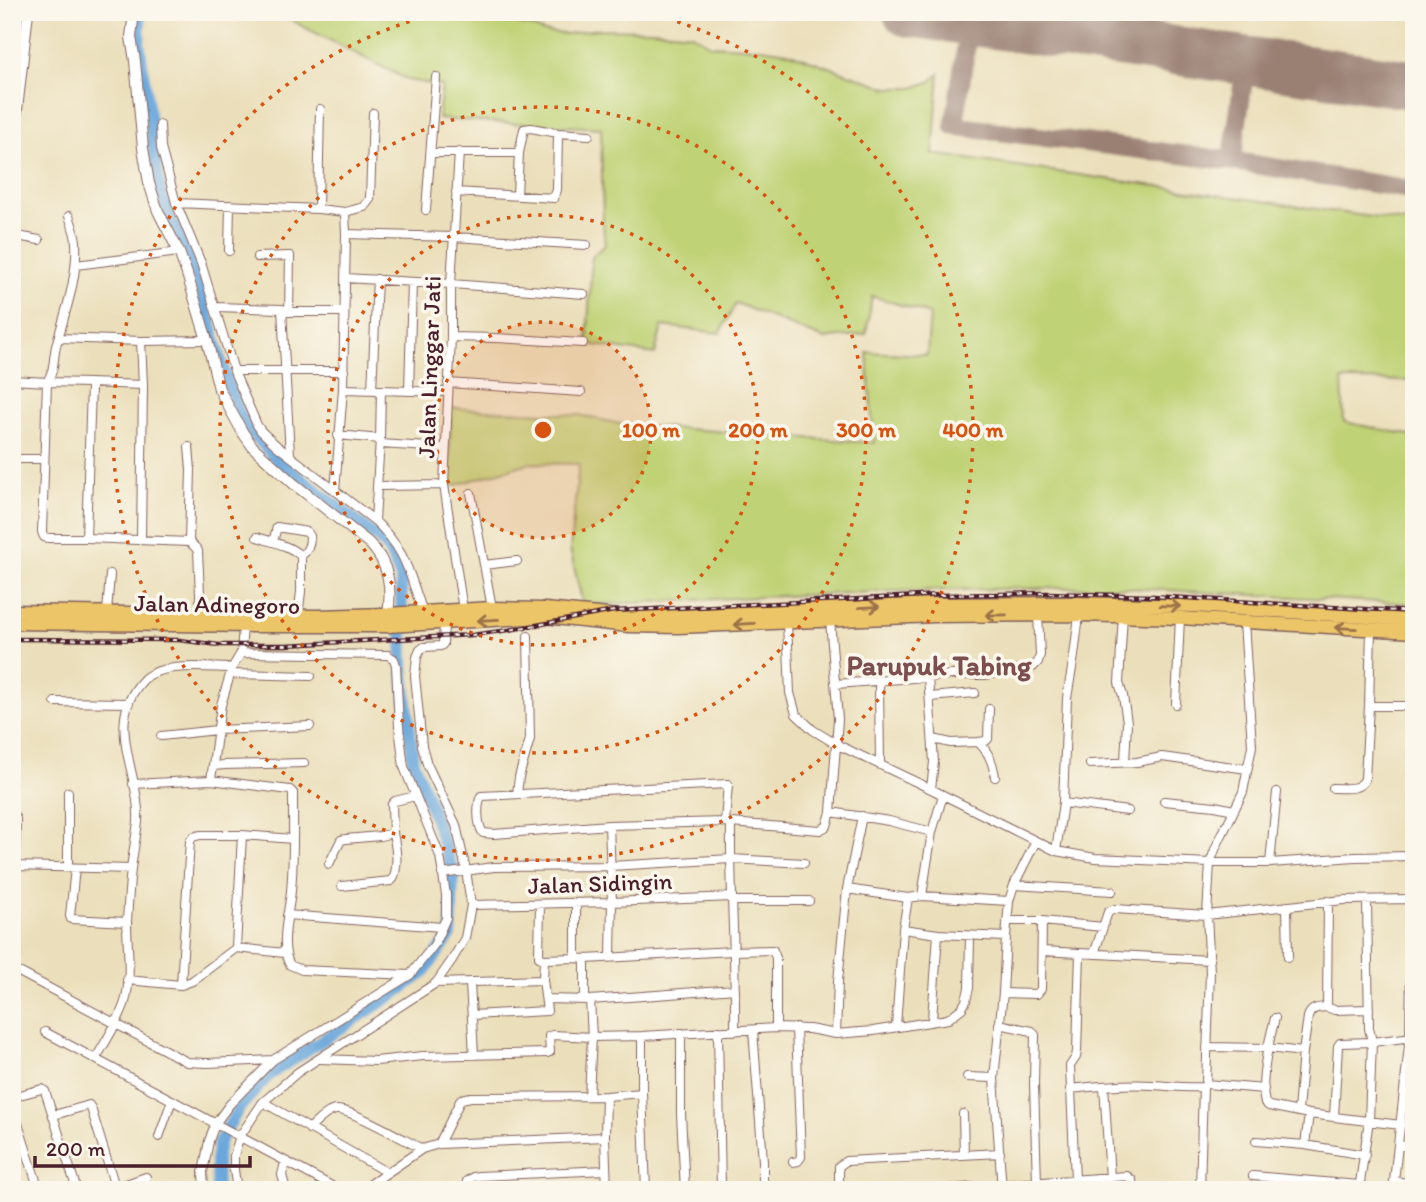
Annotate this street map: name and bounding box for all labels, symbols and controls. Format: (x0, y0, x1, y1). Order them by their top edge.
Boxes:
street label: Jalan Linggar Jati (411, 275, 447, 459)
text: 100 m (622, 417, 680, 442)
text: 200 m (728, 417, 788, 442)
text: 300 m (836, 417, 896, 442)
text: 400 m (943, 417, 1004, 442)
centre of rings (531, 418, 555, 442)
street label: Jalan Adinegoro (134, 588, 300, 620)
one-way arrow (1159, 599, 1182, 612)
one-way arrow (858, 601, 881, 614)
one-way arrow (985, 609, 1008, 622)
one-way arrow (476, 614, 499, 627)
one-way arrow (733, 618, 756, 631)
one-way arrow (1334, 621, 1357, 634)
district label: Parupuk Tabing (847, 648, 1032, 682)
street label: Jalan Sidingin (527, 866, 673, 900)
scale bar (35, 1125, 250, 1169)
text: 200 m (46, 1136, 106, 1161)

